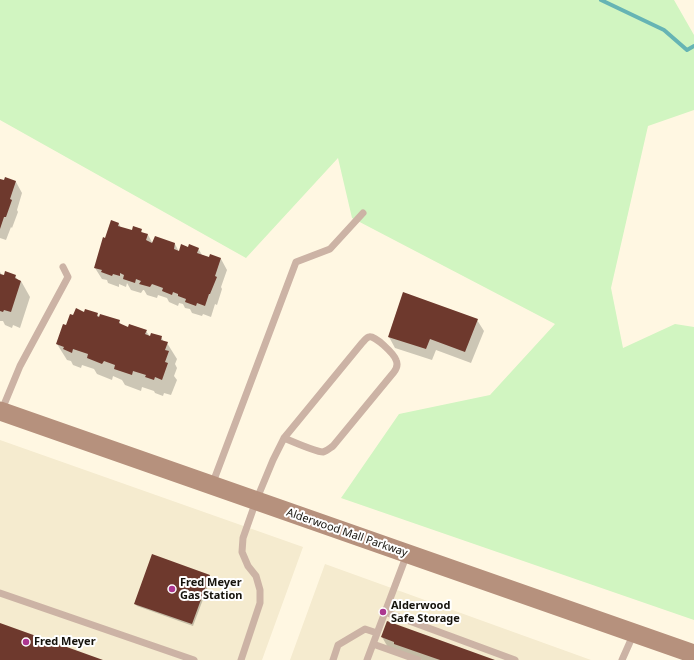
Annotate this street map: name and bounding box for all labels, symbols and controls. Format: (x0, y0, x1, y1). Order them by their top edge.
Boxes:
street label: Alderwood Mall Parkway (285, 506, 409, 560)
place label: Fred Meyer Gas Station (180, 576, 242, 602)
marker: Fred Meyer Gas Station (167, 584, 177, 594)
place label: Alderwood Safe Storage (391, 599, 460, 625)
marker: Alderwood Safe Storage (378, 607, 388, 617)
place label: Fred Meyer (34, 635, 96, 649)
marker: Fred Meyer (21, 637, 31, 647)

